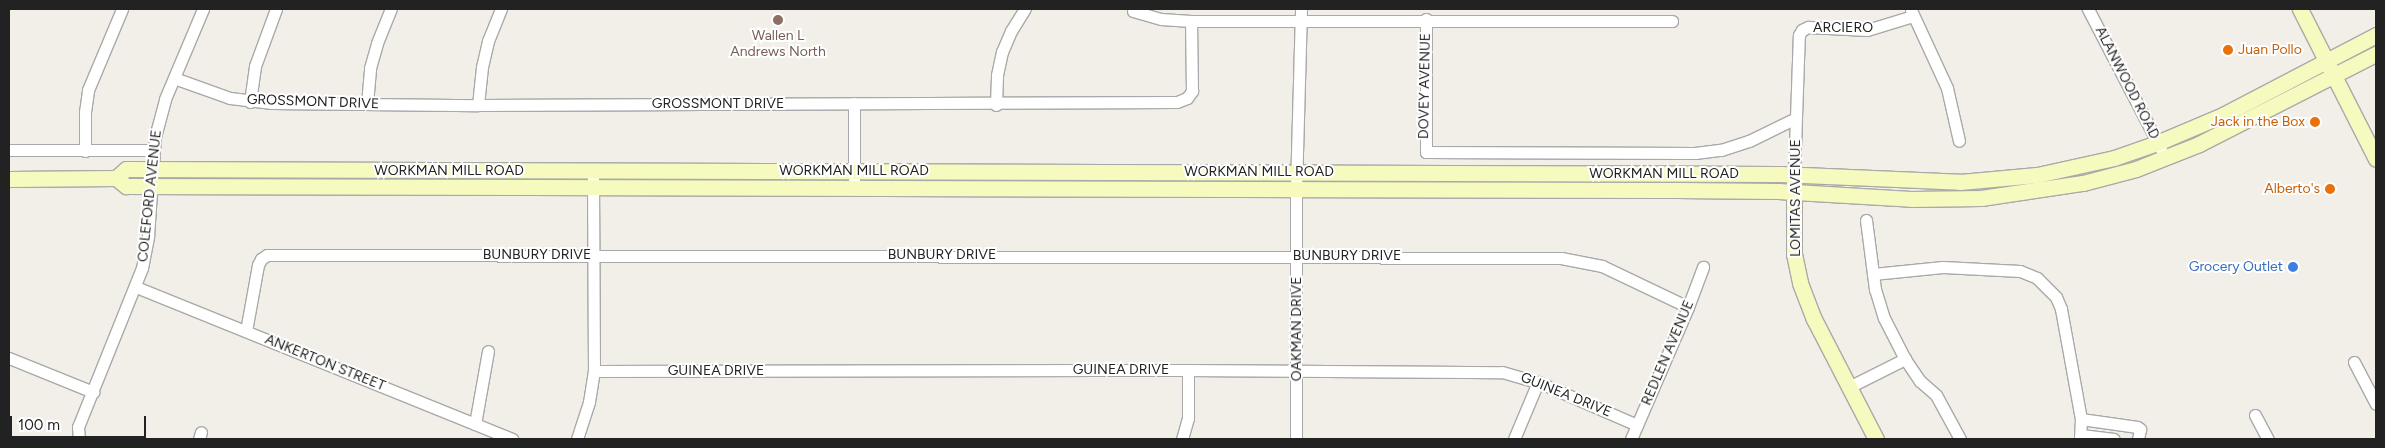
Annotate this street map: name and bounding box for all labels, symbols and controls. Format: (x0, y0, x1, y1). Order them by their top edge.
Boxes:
marker: Wallen L Andrews North (772, 14, 784, 26)
street label: ARCIERO (1813, 20, 1873, 36)
street label: ALANWOOD ROAD (2091, 24, 2163, 142)
place label: Wallen L Andrews North (730, 28, 826, 60)
street label: DOVEY AVENUE (1416, 33, 1434, 139)
place label: Juan Pollo (2238, 42, 2302, 58)
marker: Juan Pollo (2222, 44, 2234, 56)
street label: GROSSMONT DRIVE (247, 91, 379, 113)
street label: GROSSMONT DRIVE (652, 96, 784, 112)
place label: Jack in the Box (2211, 114, 2305, 130)
marker: Jack in the Box (2309, 116, 2321, 128)
street label: COLEFORD AVENUE (135, 129, 165, 263)
street label: LOMITAS AVENUE (1788, 139, 1804, 257)
street label: WORKMAN MILL ROAD (374, 163, 524, 179)
street label: WORKMAN MILL ROAD (779, 163, 929, 179)
street label: WORKMAN MILL ROAD (1184, 164, 1334, 180)
street label: WORKMAN MILL ROAD (1589, 166, 1739, 182)
place label: Alberto's (2264, 181, 2320, 197)
marker: Alberto's (2324, 183, 2336, 195)
street label: BUNBURY DRIVE (483, 247, 591, 263)
street label: BUNBURY DRIVE (888, 247, 996, 263)
street label: BUNBURY DRIVE (1293, 248, 1401, 264)
place label: Grocery Outlet (2189, 259, 2283, 275)
marker: Grocery Outlet (2287, 261, 2299, 273)
street label: OAKMAN DRIVE (1289, 277, 1305, 381)
street label: REDLEN AVENUE (1638, 298, 1698, 408)
street label: ANKERTON STREET (262, 331, 388, 395)
street label: GUINEA DRIVE (1073, 362, 1169, 378)
street label: GUINEA DRIVE (668, 363, 764, 379)
street label: GUINEA DRIVE (1518, 369, 1614, 421)
scale bar (12, 406, 149, 438)
text: 100 m (18, 416, 60, 434)

